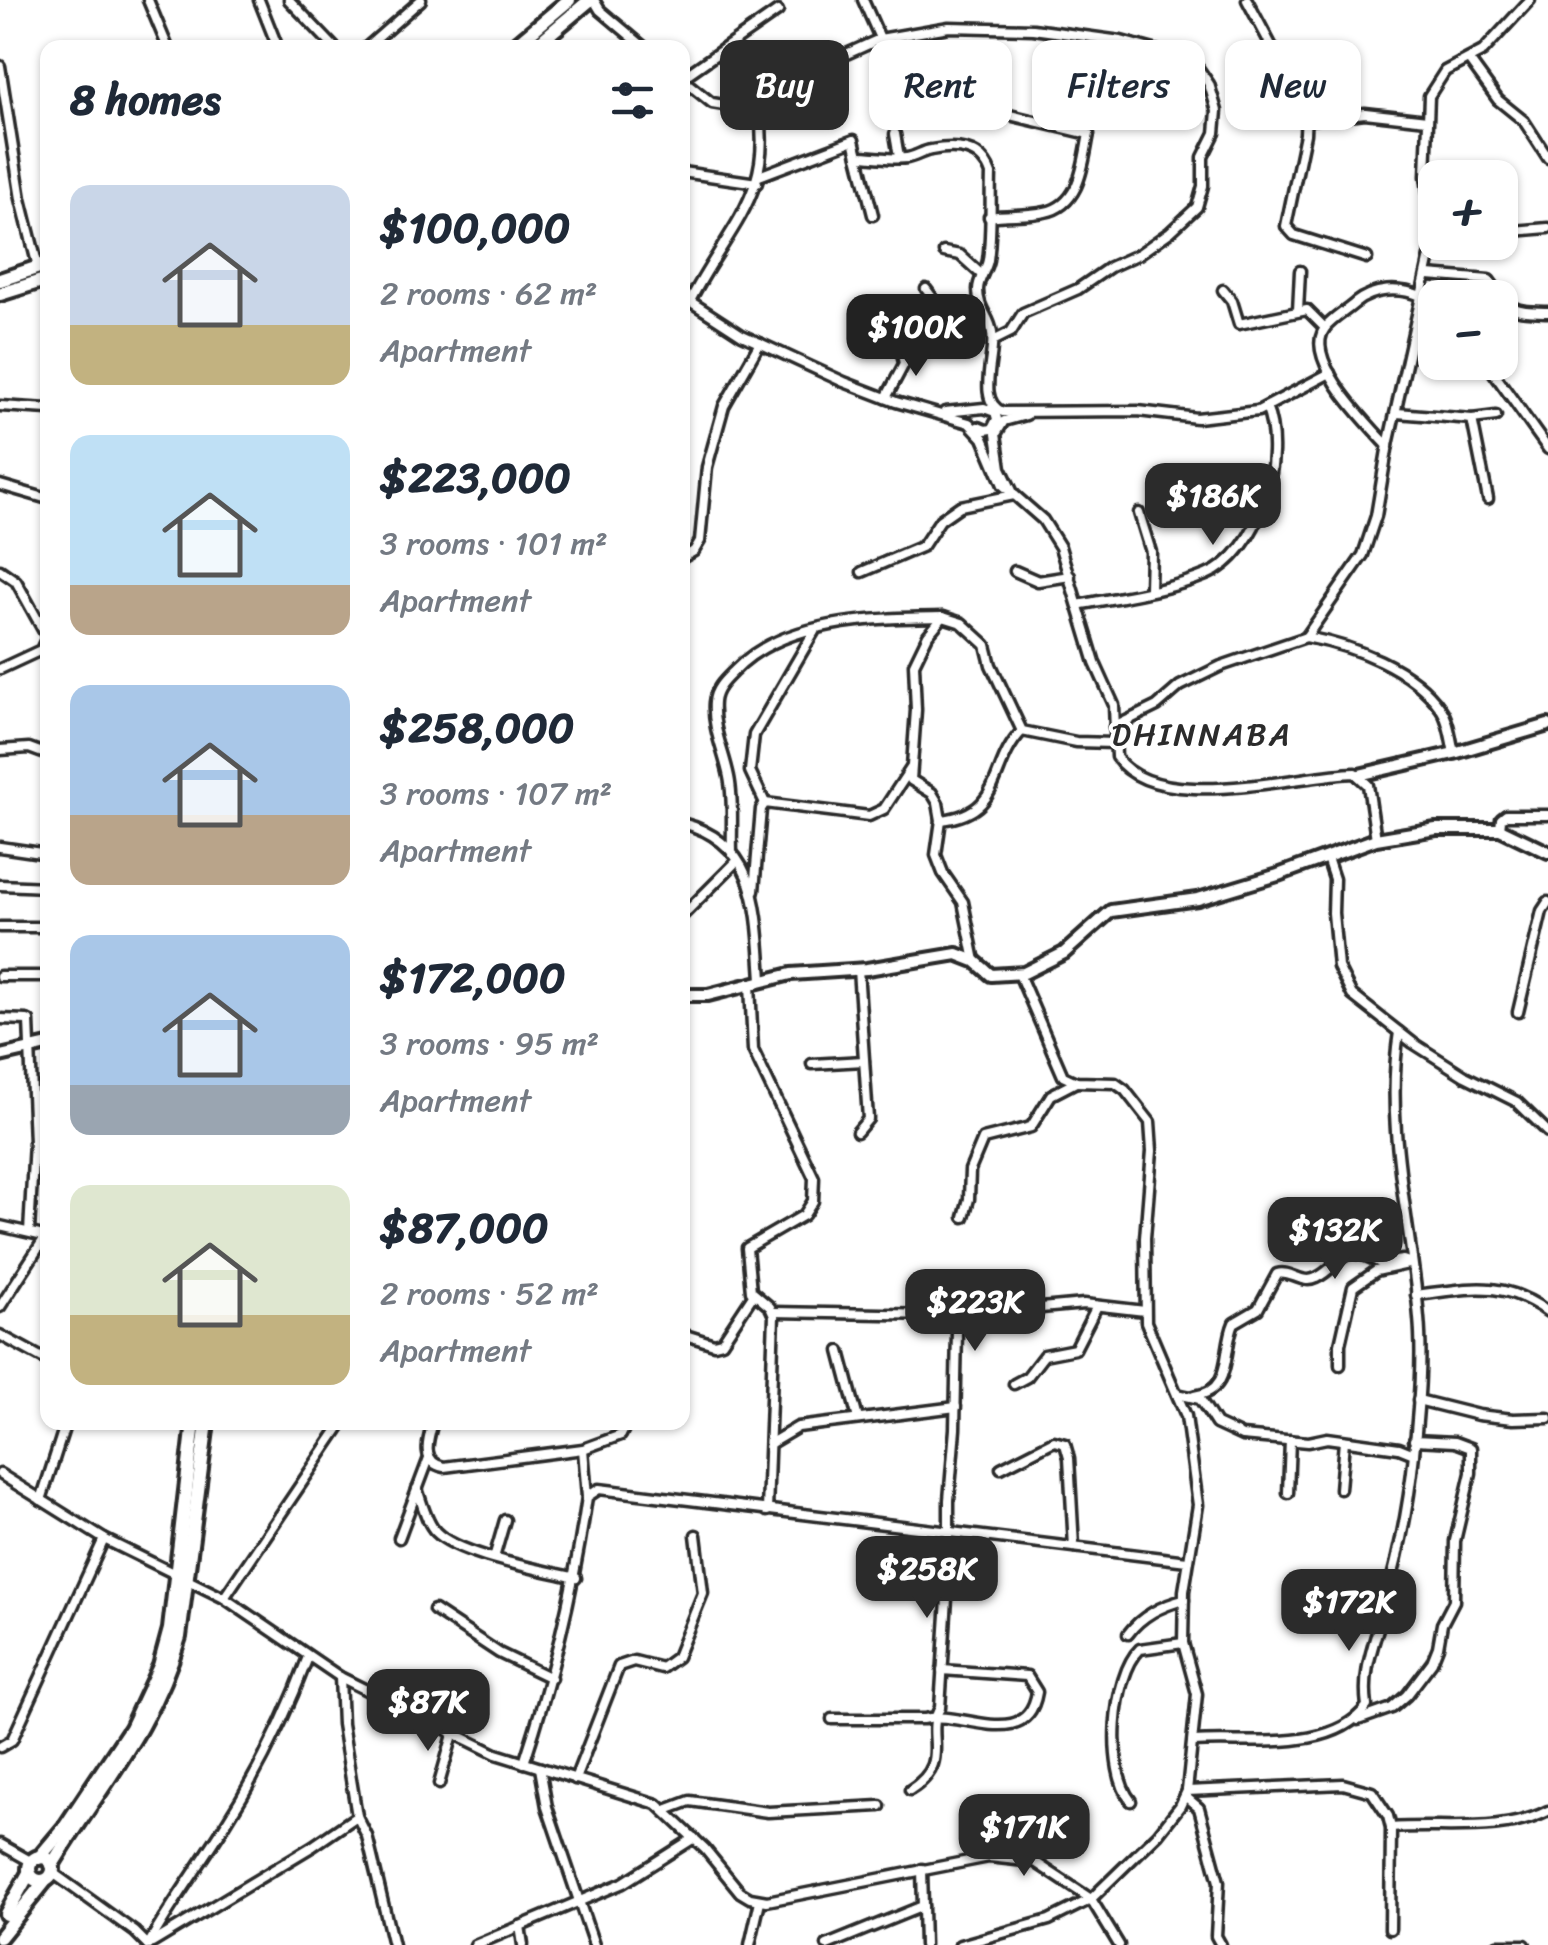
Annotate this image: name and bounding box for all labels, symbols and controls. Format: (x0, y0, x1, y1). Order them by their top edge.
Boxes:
chip: Buy (720, 40, 849, 130)
chip: Rent (869, 40, 1012, 130)
chip: Filters (1032, 40, 1205, 130)
chip: New (1225, 40, 1361, 130)
text: 8 homes (70, 63, 221, 137)
icon: filters (605, 73, 660, 128)
map controls (1418, 160, 1518, 380)
button: + (1418, 160, 1518, 260)
text: $100,000 (380, 191, 570, 265)
icon: home (150, 225, 270, 345)
text: 2 rooms · 62 m² (380, 265, 597, 322)
button: − (1418, 280, 1518, 380)
pin: $100K (846, 294, 986, 379)
text: $100K (868, 298, 964, 355)
text: Apartment (380, 322, 531, 379)
text: $223,000 (380, 441, 571, 515)
pin: $186K (1143, 463, 1283, 548)
text: $186K (1167, 467, 1259, 524)
icon: home (150, 475, 270, 595)
text: 3 rooms · 101 m² (380, 515, 608, 572)
text: Apartment (380, 572, 531, 629)
text: $258,000 (380, 691, 574, 765)
district label: DHINNABA (1112, 706, 1293, 763)
icon: home (150, 725, 270, 845)
text: 3 rooms · 107 m² (380, 765, 612, 822)
text: Apartment (380, 822, 531, 879)
text: $172,000 (380, 941, 565, 1015)
icon: home (150, 975, 270, 1095)
text: 3 rooms · 95 m² (380, 1015, 599, 1072)
text: Apartment (380, 1072, 531, 1129)
text: $87,000 (380, 1191, 549, 1265)
pin: $132K (1265, 1197, 1405, 1282)
text: $132K (1290, 1201, 1380, 1258)
icon: home (150, 1225, 270, 1345)
text: 2 rooms · 52 m² (380, 1265, 599, 1322)
pin: $223K (905, 1269, 1045, 1354)
text: $223K (927, 1273, 1023, 1330)
text: Apartment (380, 1322, 531, 1379)
pin: $258K (857, 1536, 997, 1621)
text: $258K (878, 1540, 976, 1597)
pin: $172K (1279, 1569, 1419, 1654)
text: $172K (1303, 1573, 1395, 1630)
pin: $87K (369, 1669, 487, 1754)
text: $87K (389, 1673, 467, 1730)
pin: $171K (954, 1794, 1094, 1879)
text: $171K (981, 1798, 1067, 1855)

